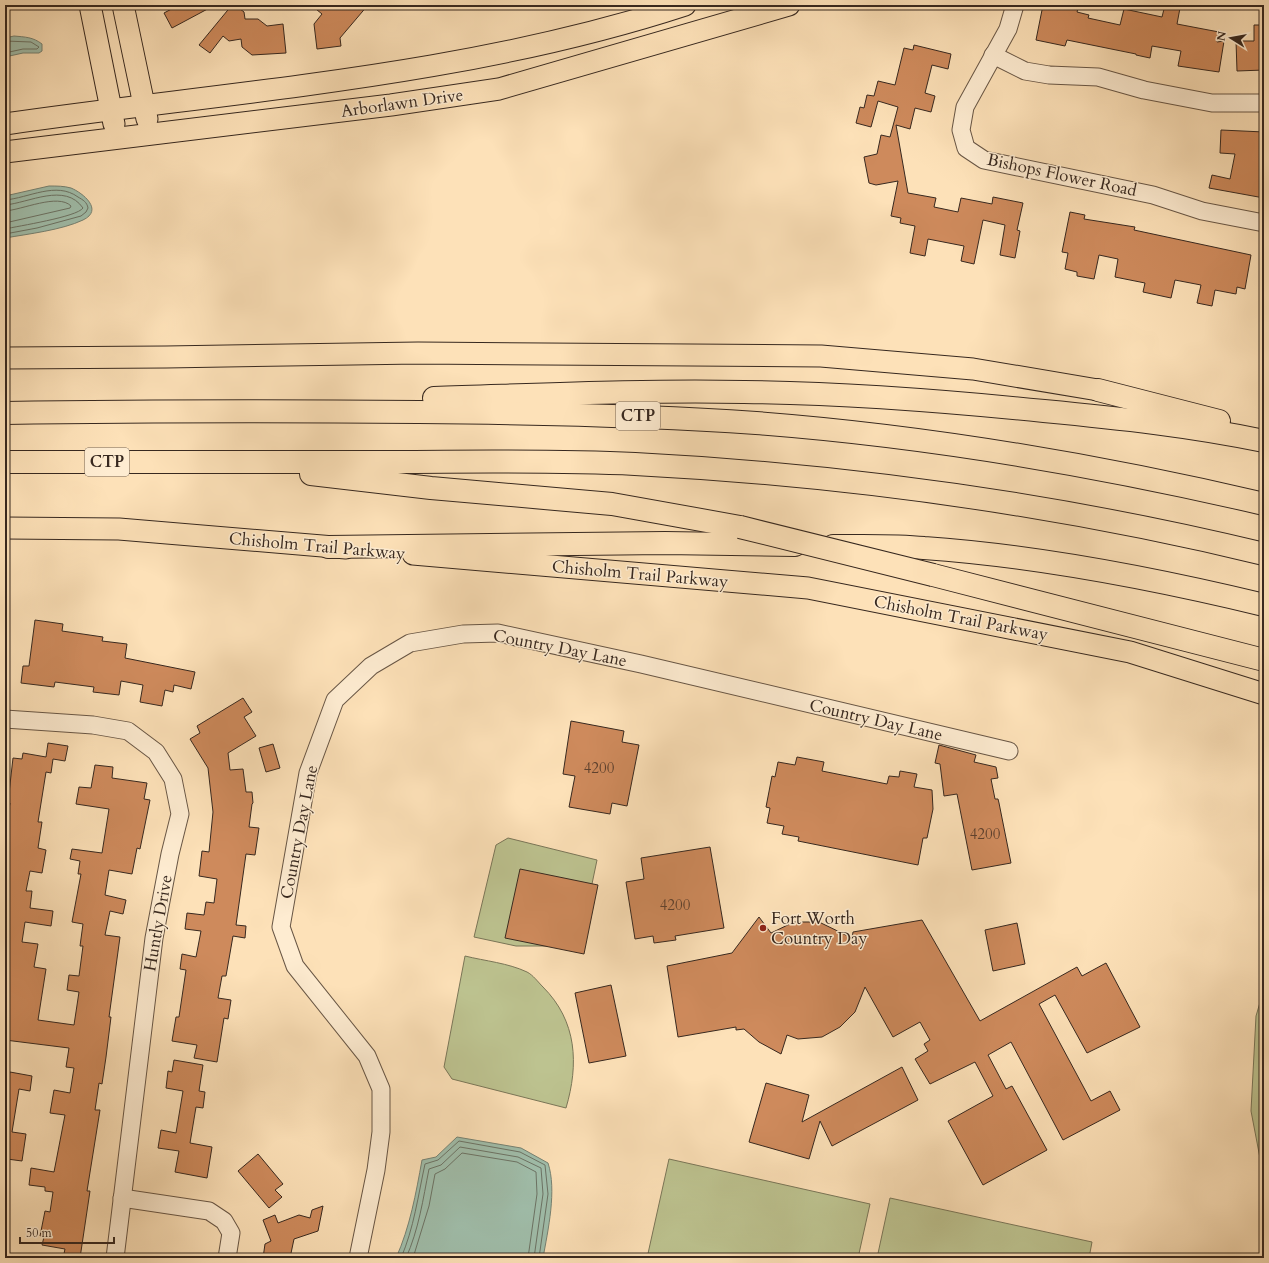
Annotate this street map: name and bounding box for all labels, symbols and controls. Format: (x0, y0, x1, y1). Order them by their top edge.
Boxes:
north arrow (1211, 18, 1251, 58)
text: N (1213, 30, 1230, 42)
street label: Arborlawn Drive (339, 83, 465, 123)
street label: Bishops Flower Road (985, 148, 1139, 202)
road number: CTP (616, 402, 660, 430)
road number: CTP (85, 448, 129, 476)
street label: Chisholm Trail Parkway (228, 527, 406, 565)
street label: Chisholm Trail Parkway (551, 555, 729, 593)
street label: Chisholm Trail Parkway (872, 590, 1050, 646)
street label: Country Day Lane (491, 624, 629, 672)
street label: Country Day Lane (807, 693, 945, 747)
house number: 4200 (584, 758, 615, 778)
street label: Country Day Lane (275, 763, 323, 901)
house number: 4200 (970, 824, 1001, 844)
street label: Huntly Drive (138, 873, 178, 973)
house number: 4200 (660, 895, 691, 915)
place label: Fort Worth Country Day (771, 907, 867, 950)
marker: Fort Worth Country Day (758, 923, 768, 933)
scale bar (20, 1219, 114, 1245)
text: 50 m (26, 1225, 53, 1241)

